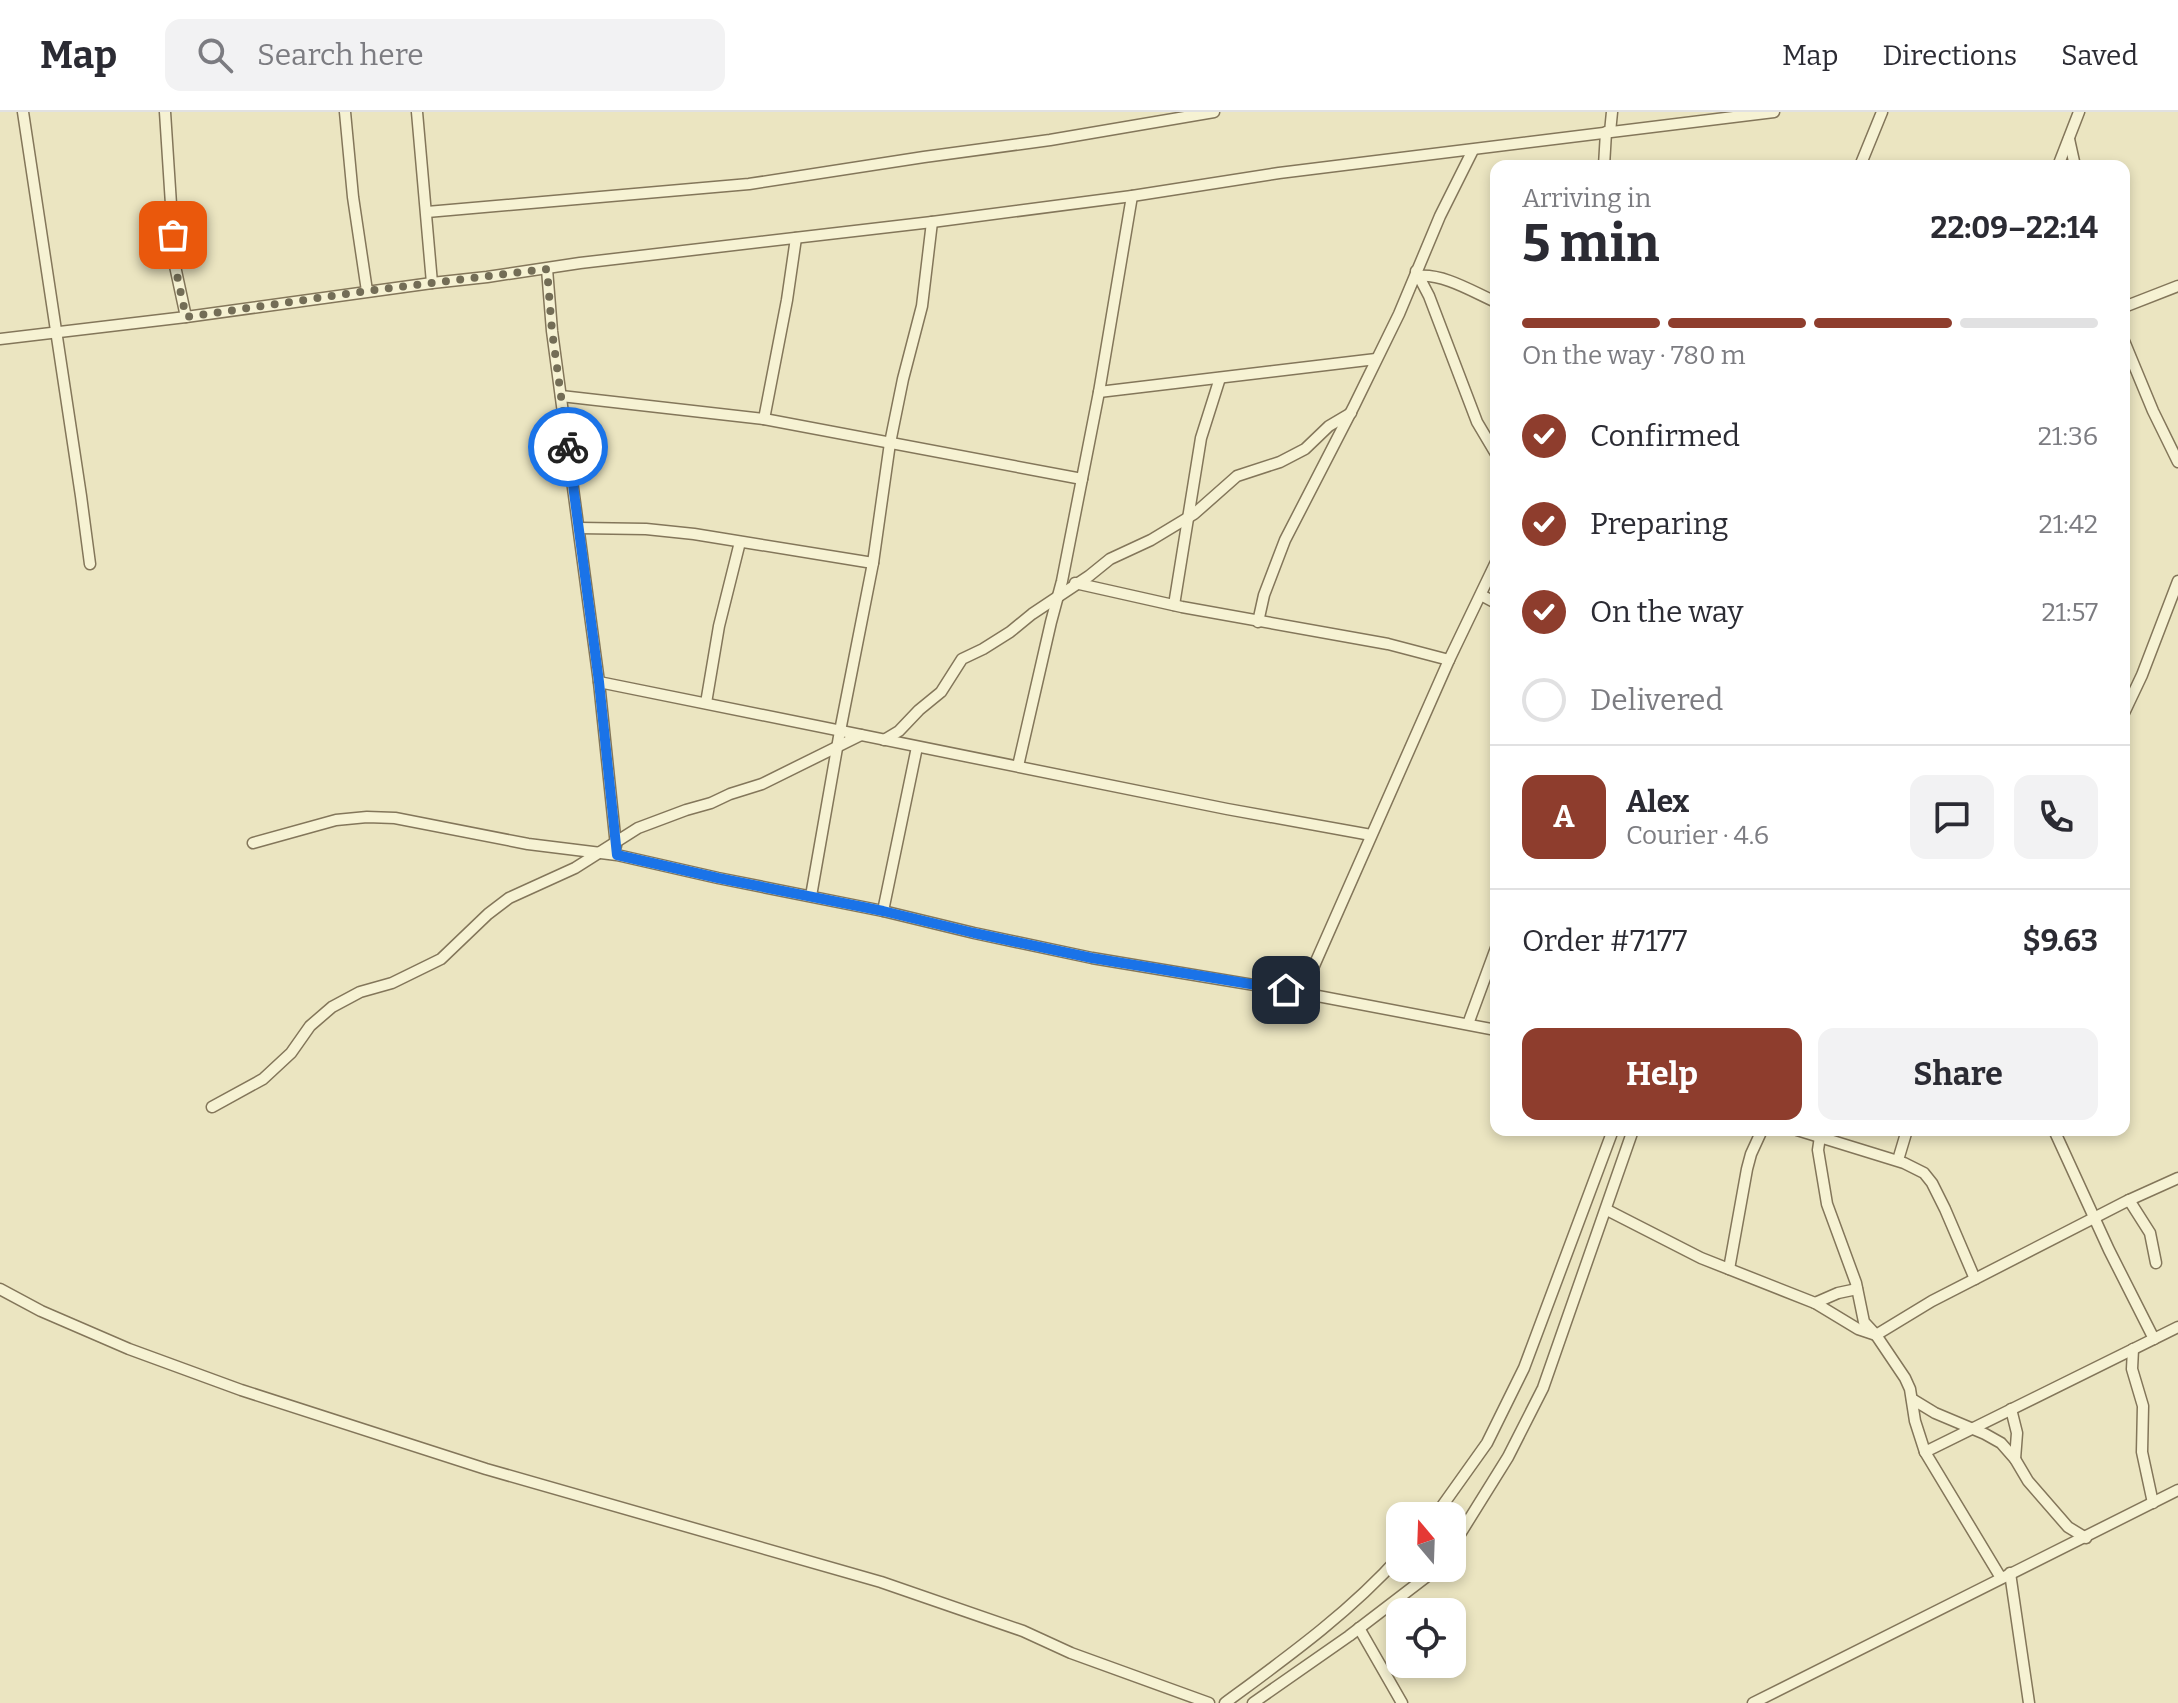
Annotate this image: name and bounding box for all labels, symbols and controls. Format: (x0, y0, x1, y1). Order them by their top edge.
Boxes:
search box (165, 19, 725, 91)
text: Map (40, 32, 117, 78)
icon: search (193, 33, 237, 77)
text: Search here (257, 37, 424, 73)
text: Map (1782, 39, 1838, 72)
text: Directions (1882, 39, 2017, 72)
text: Saved (2061, 39, 2138, 72)
text: Arriving in (1522, 183, 1651, 214)
pin (139, 201, 207, 269)
text: 22:09–22:14 (1931, 210, 2098, 246)
text: 5 min (1522, 212, 1659, 275)
icon: bag (151, 213, 195, 257)
text: On the way · 780 m (1522, 340, 1746, 371)
courier (528, 407, 608, 487)
icon: check (1522, 414, 1566, 458)
text: Confirmed (1590, 418, 1740, 454)
text: 21:36 (2038, 421, 2098, 452)
icon: bike (546, 425, 590, 469)
icon: check (1522, 502, 1566, 546)
text: Preparing (1590, 506, 1728, 542)
text: 21:42 (2038, 509, 2098, 540)
icon: check (1522, 590, 1566, 634)
text: On the way (1590, 594, 1743, 630)
text: 21:57 (2041, 597, 2098, 628)
text: Delivered (1590, 682, 1723, 718)
button: chat (1910, 775, 1994, 859)
button: phone (2014, 775, 2098, 859)
text: Alex (1626, 784, 1689, 820)
text: A (1553, 799, 1575, 835)
text: Courier · 4.6 (1626, 820, 1769, 851)
text: Order #7177 (1522, 923, 1687, 959)
text: $9.63 (2023, 923, 2098, 959)
pin (1252, 956, 1320, 1024)
icon: home (1264, 968, 1308, 1012)
button: Help (1522, 1028, 1802, 1120)
button: Share (1818, 1028, 2098, 1120)
north arrow (1386, 1502, 1466, 1582)
map controls (1386, 1502, 1466, 1678)
button: locate (1386, 1598, 1466, 1678)

